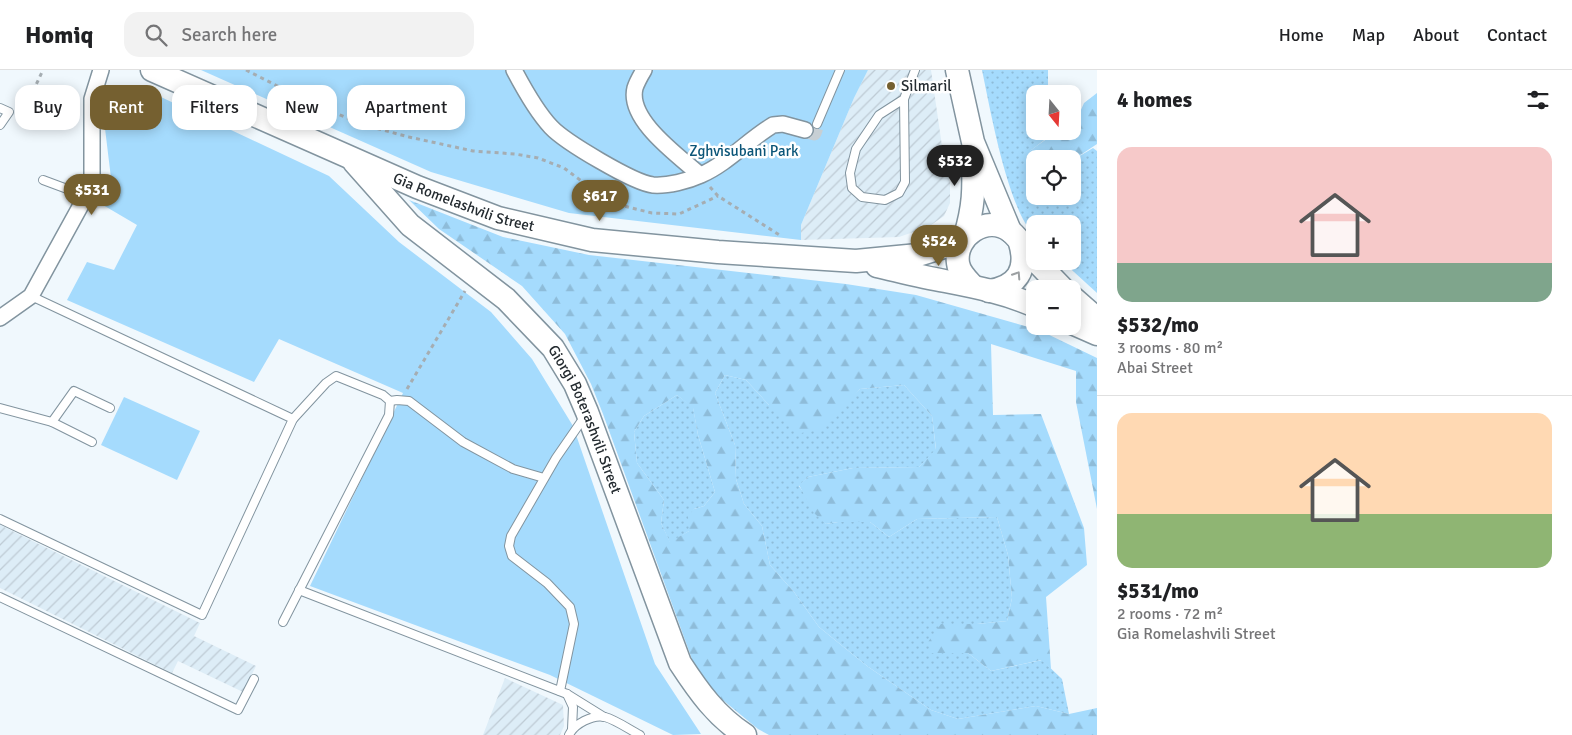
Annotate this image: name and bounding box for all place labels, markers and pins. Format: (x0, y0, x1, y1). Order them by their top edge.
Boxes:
place label: Silmaril (901, 77, 952, 95)
marker: Silmaril (885, 80, 897, 92)
pin: $532 (925, 144, 985, 187)
pin: $531 (62, 174, 122, 216)
pin: $617 (570, 180, 630, 222)
pin: $524 (909, 224, 969, 267)

